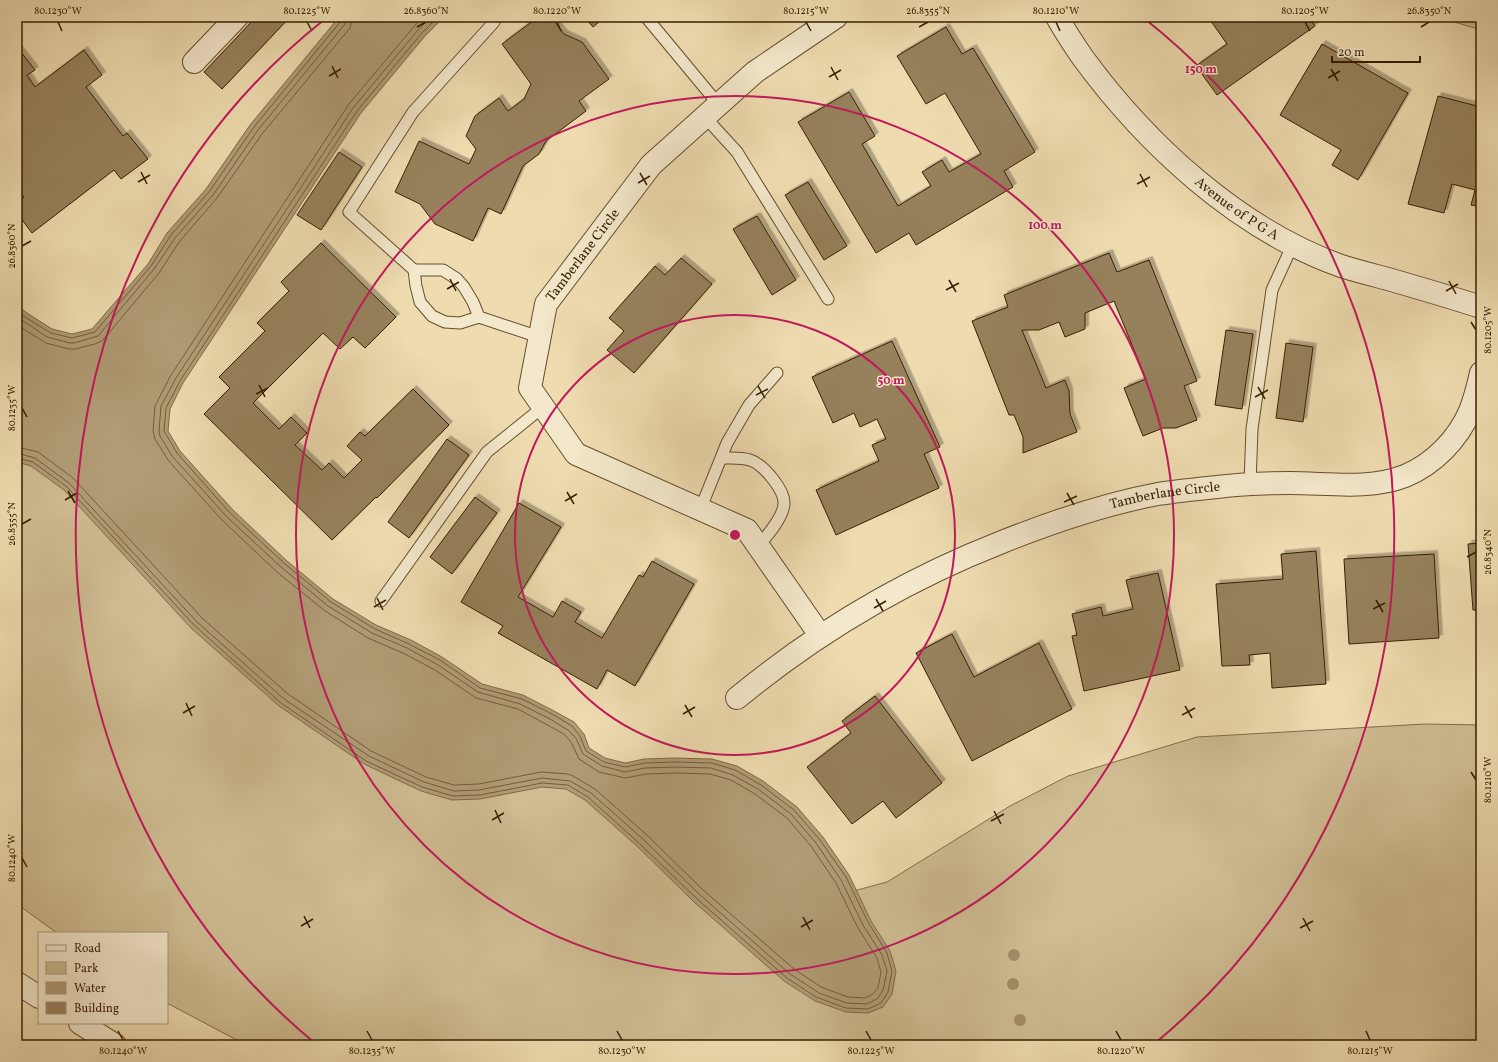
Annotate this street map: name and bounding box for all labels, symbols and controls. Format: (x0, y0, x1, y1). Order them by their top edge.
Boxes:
text: 80.1230°W (34, 4, 82, 18)
text: 80.1225°W (283, 4, 331, 18)
text: 26.8360°N (403, 4, 449, 18)
text: 80.1220°W (533, 4, 581, 18)
text: 80.1215°W (783, 4, 829, 18)
text: 26.8355°N (906, 4, 950, 18)
text: 80.1210°W (1033, 4, 1079, 18)
text: 80.1205°W (1281, 4, 1329, 18)
text: 26.8350°N (1407, 4, 1452, 18)
scale bar (1332, 38, 1420, 64)
text: 20 m (1338, 45, 1365, 61)
text: 150 m (1185, 62, 1217, 78)
street label: Avenue of P G A (1190, 173, 1282, 245)
street label: Tamberlane Circle (541, 205, 624, 306)
text: 100 m (1028, 218, 1062, 234)
text: 26.8360°N (5, 223, 19, 269)
text: 80.1205°W (1481, 306, 1495, 354)
text: 50 m (877, 373, 905, 389)
text: 80.1235°W (5, 385, 19, 431)
street label: Tamberlane Circle (1108, 477, 1222, 514)
text: 26.8355°N (5, 502, 19, 546)
centre of rings (728, 528, 742, 542)
text: 26.8340°N (1481, 529, 1495, 575)
text: 80.1210°W (1481, 757, 1495, 803)
text: 80.1240°W (5, 834, 19, 882)
legend (38, 932, 168, 1024)
text: Road (74, 941, 101, 957)
text: Park (74, 961, 99, 977)
text: Water (74, 981, 106, 997)
text: Building (74, 1001, 119, 1017)
text: 80.1240°W (99, 1044, 147, 1058)
text: 80.1235°W (349, 1044, 395, 1058)
text: 80.1230°W (598, 1044, 646, 1058)
text: 80.1225°W (847, 1044, 895, 1058)
text: 80.1220°W (1097, 1044, 1145, 1058)
text: 80.1215°W (1347, 1044, 1393, 1058)

